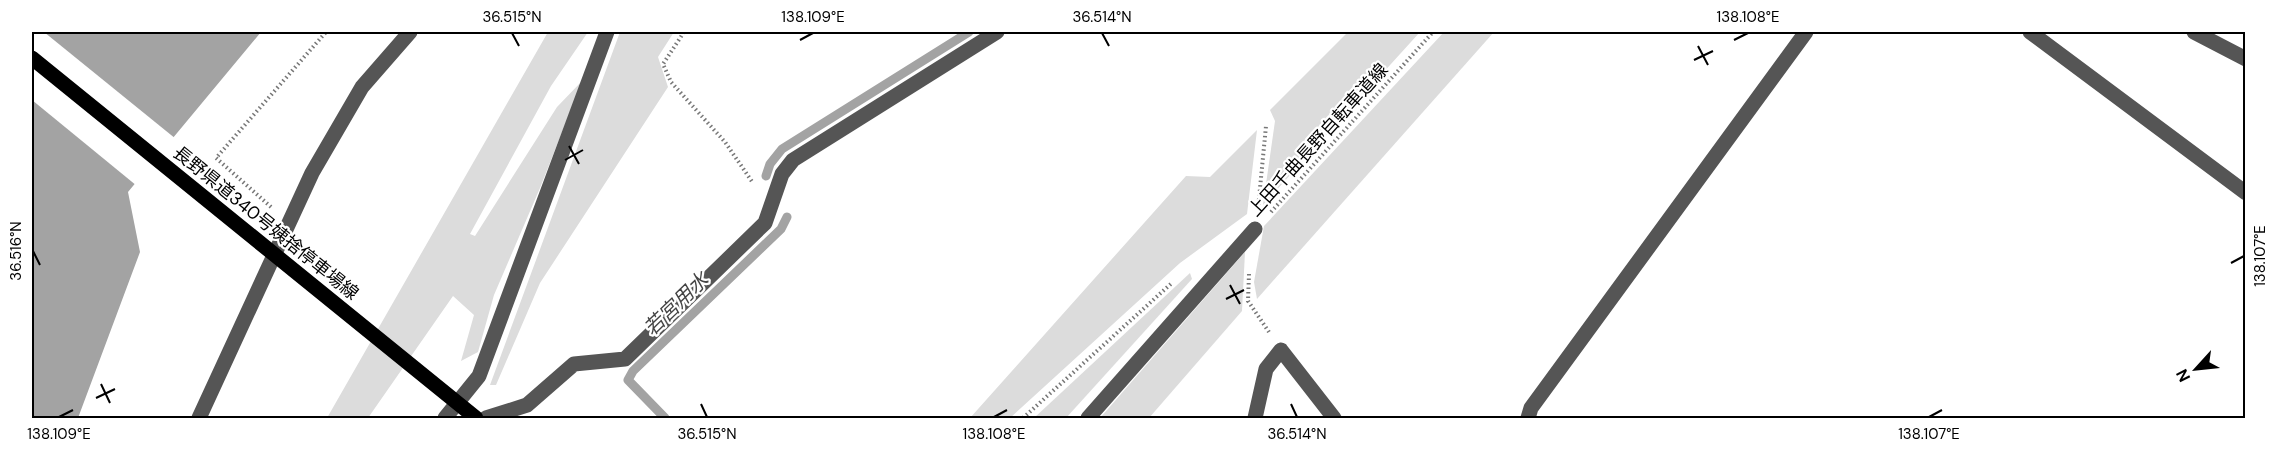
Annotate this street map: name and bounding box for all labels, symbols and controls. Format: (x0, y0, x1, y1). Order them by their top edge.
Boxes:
text: 36.515°N (482, 7, 542, 27)
text: 138.109°E (781, 7, 845, 27)
text: 36.514°N (1072, 7, 1132, 27)
text: 138.108°E (1717, 7, 1779, 27)
street label: 上田千曲長野自転車道線 (1243, 58, 1393, 222)
street label: 長野県道340号姨捨停車場線 (168, 141, 364, 305)
text: 36.516°N (6, 221, 26, 281)
text: 138.107°E (2250, 225, 2270, 287)
water label: 若宮用水 (638, 265, 715, 341)
north arrow (2166, 339, 2226, 399)
text: N (2171, 366, 2195, 386)
text: 138.109°E (27, 424, 91, 444)
text: 36.515°N (677, 424, 737, 444)
text: 138.108°E (963, 424, 1025, 444)
text: 36.514°N (1267, 424, 1327, 444)
text: 138.107°E (1898, 424, 1960, 444)

